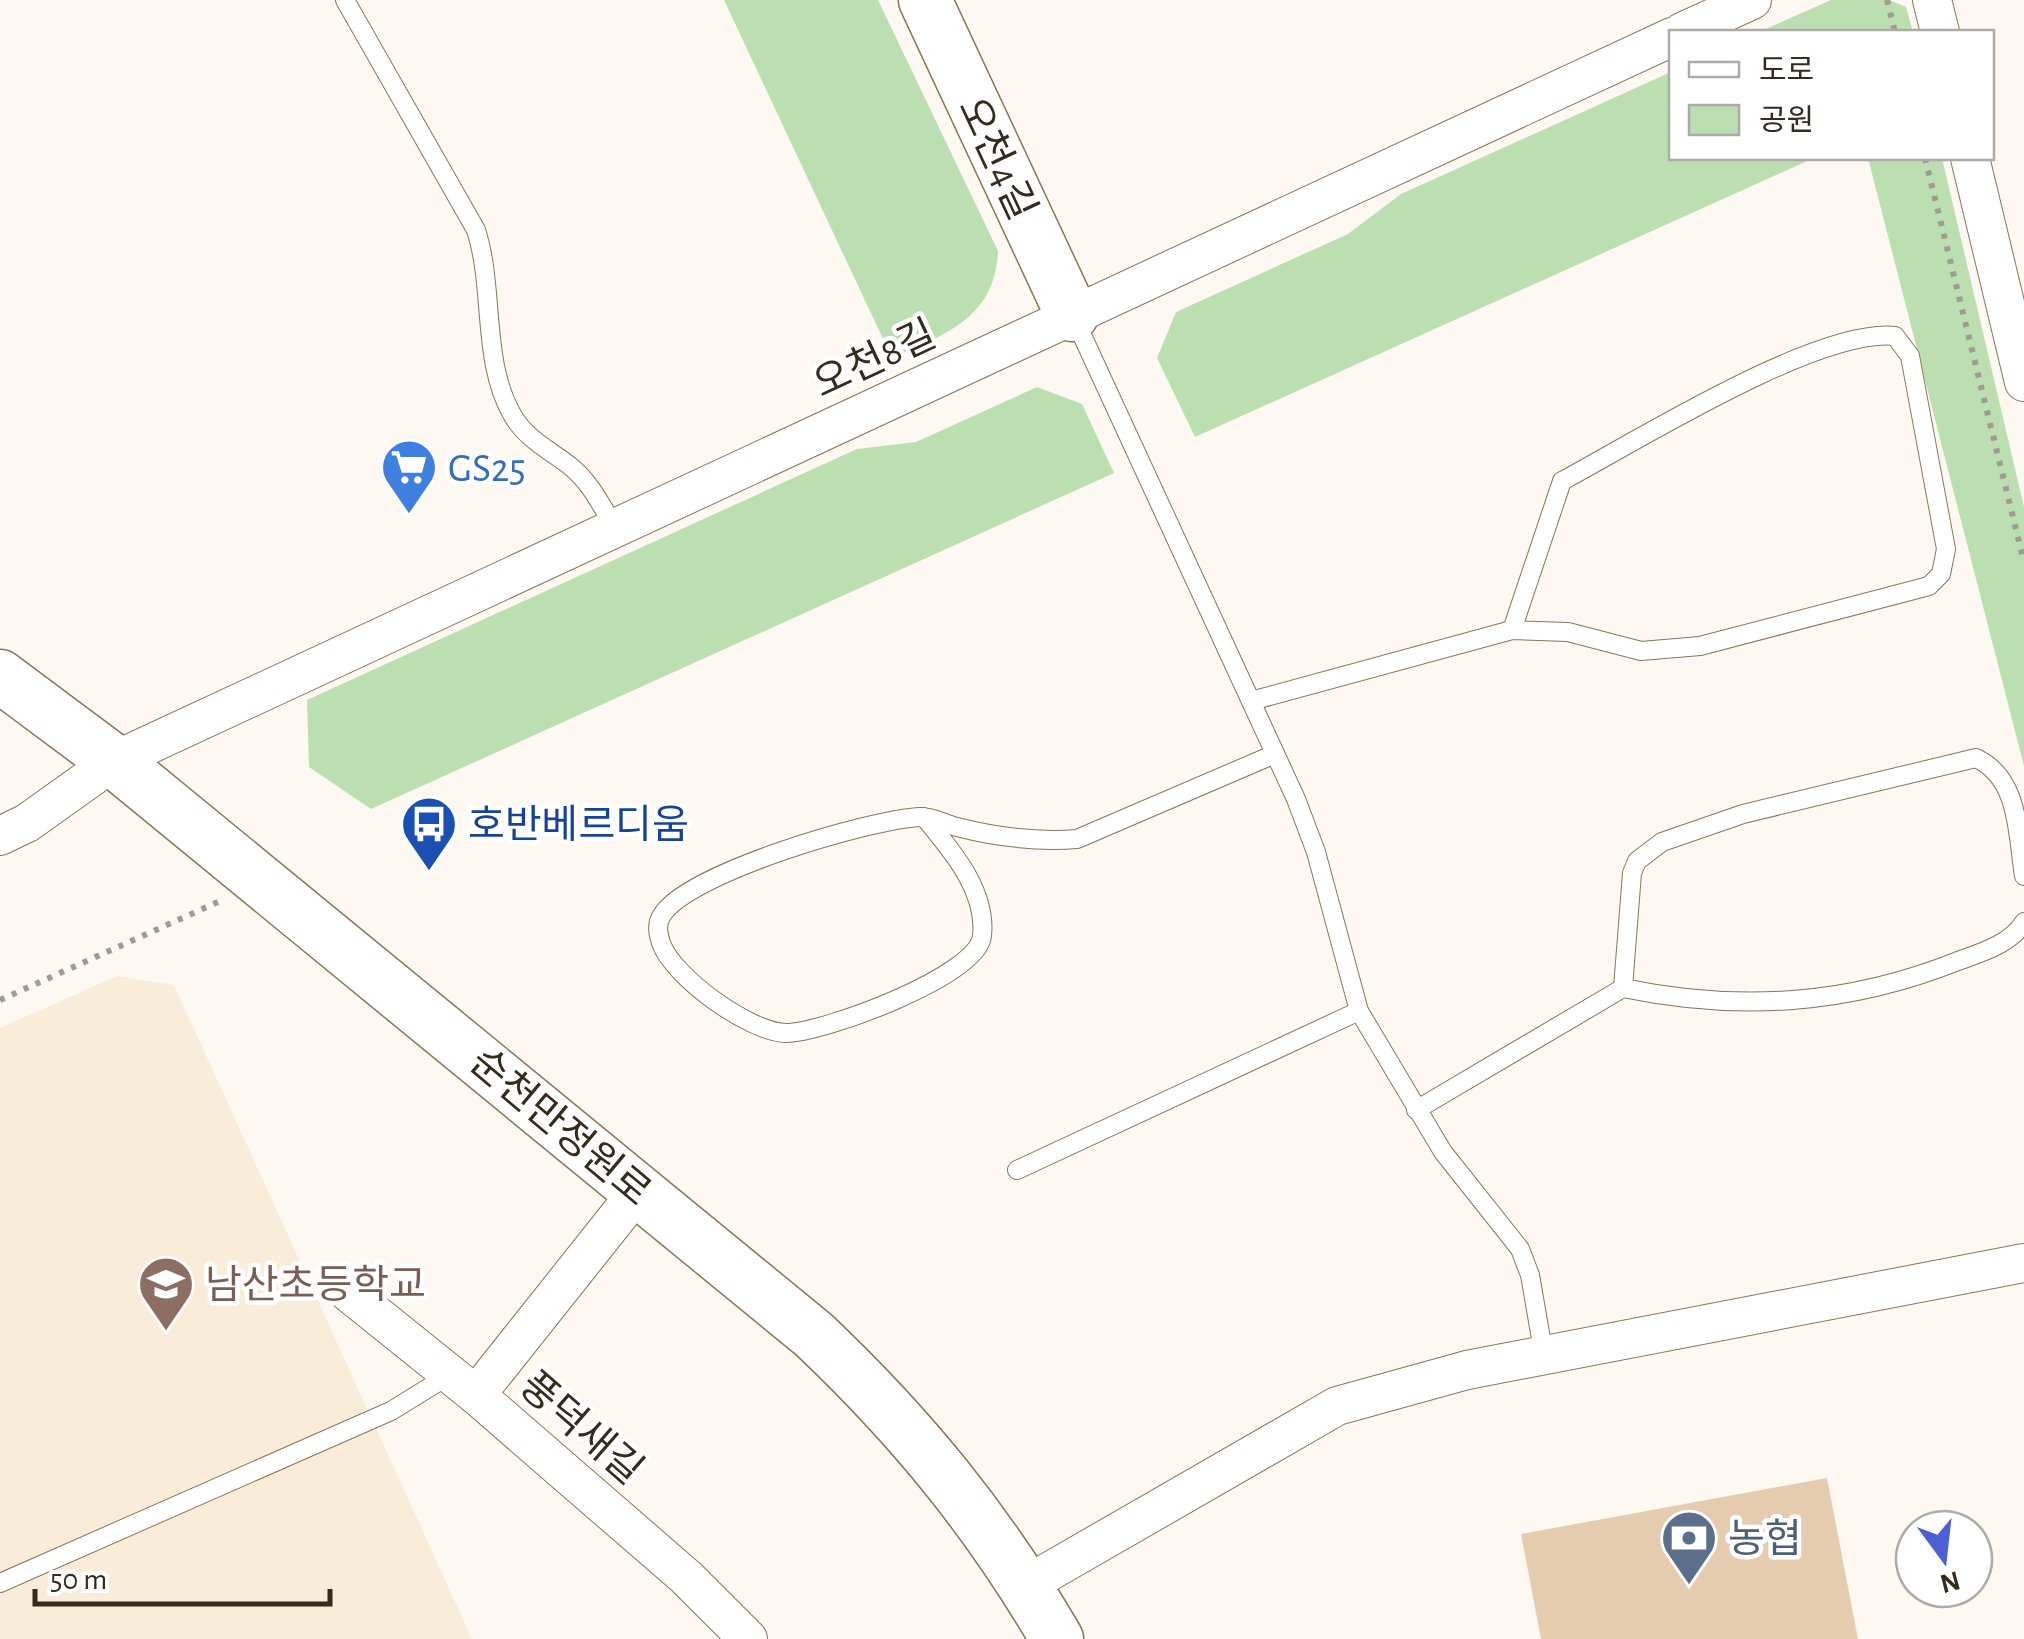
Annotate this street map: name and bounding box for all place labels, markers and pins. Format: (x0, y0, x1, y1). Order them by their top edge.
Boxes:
supermarket icon: GS25 (379, 437, 439, 516)
place label: GS25 (448, 449, 526, 489)
bus stop icon: 호반베르디움 (399, 794, 459, 873)
place label: 호반베르디움 (468, 804, 689, 846)
school or university icon: 남산초등학교 (136, 1254, 196, 1333)
place label: 남산초등학교 (205, 1264, 426, 1306)
bank icon: 농협 (1659, 1508, 1719, 1587)
place label: 농협 (1728, 1518, 1802, 1560)

